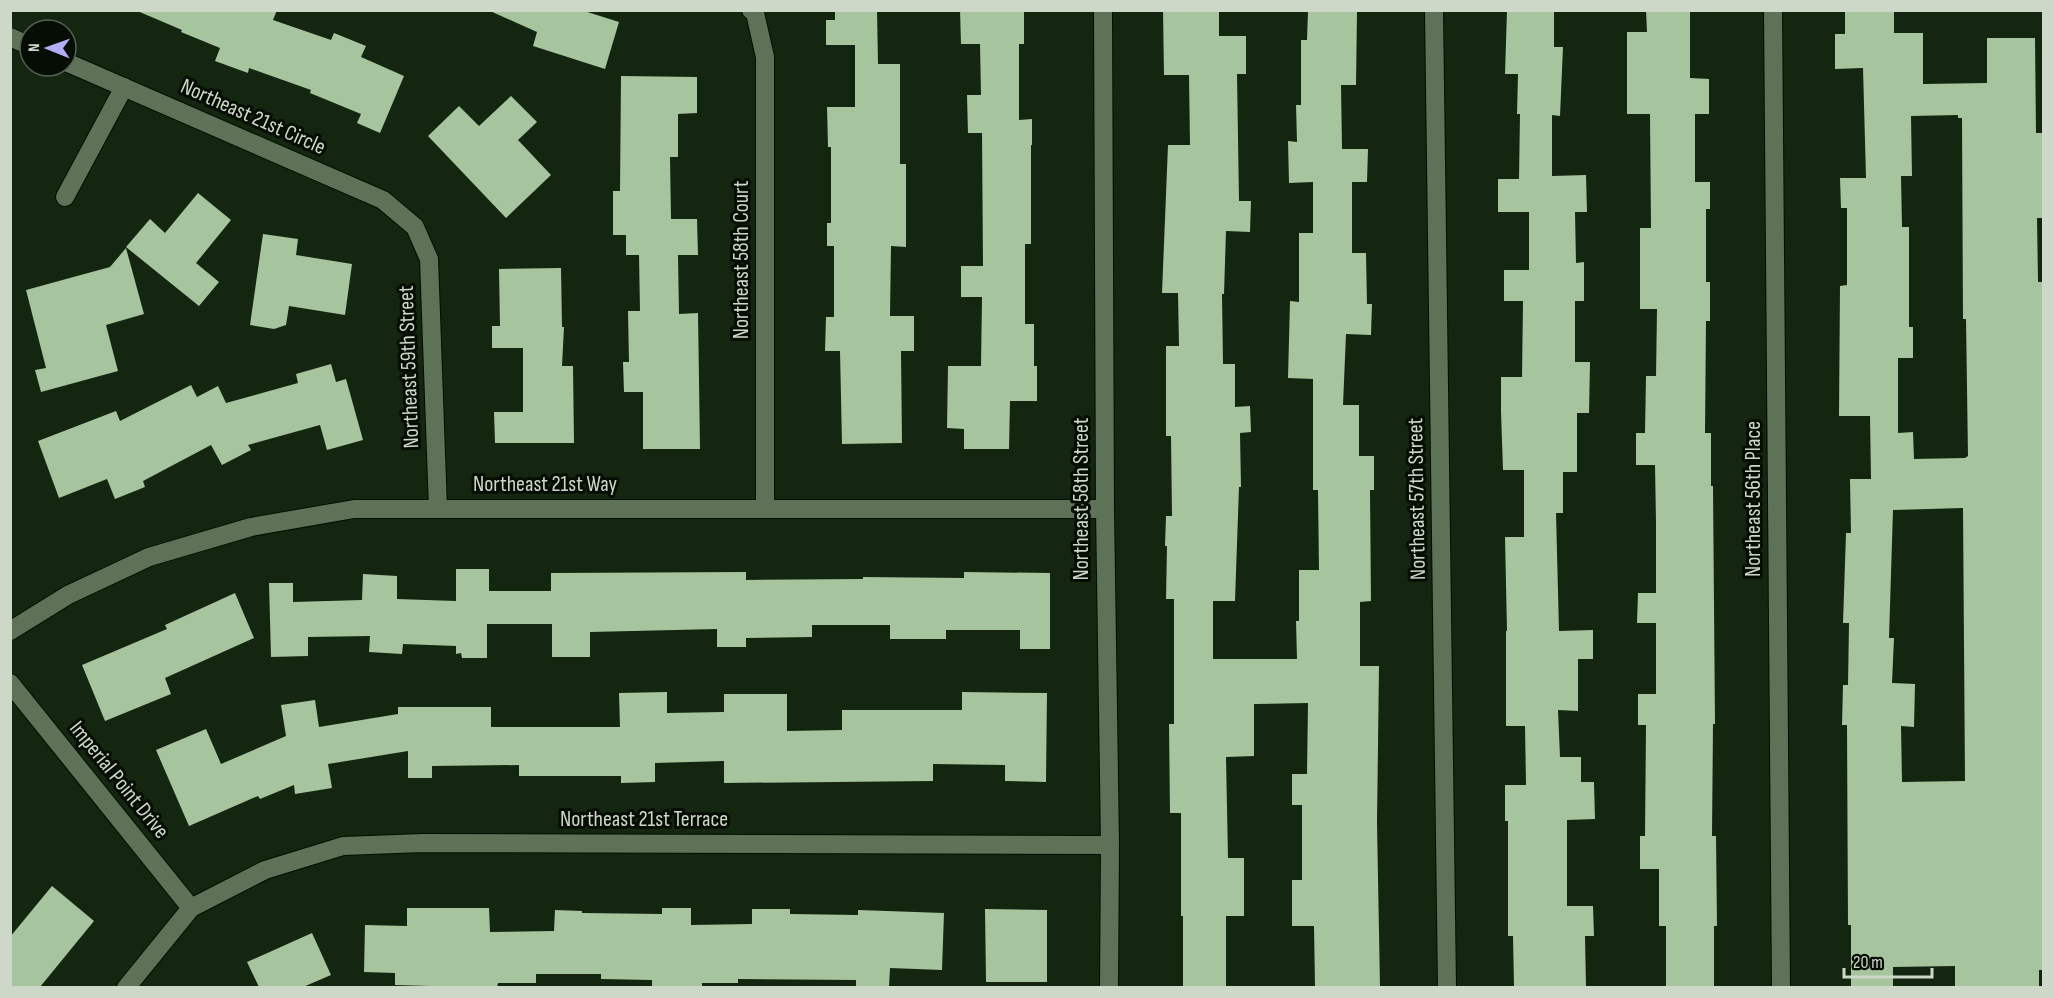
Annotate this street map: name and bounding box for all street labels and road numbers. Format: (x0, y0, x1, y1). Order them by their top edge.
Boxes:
street label: Northeast 21st Circle (176, 73, 330, 161)
street label: Northeast 58th Court (728, 180, 755, 339)
street label: Northeast 59th Street (393, 285, 425, 449)
street label: Northeast 58th Street (1068, 417, 1095, 581)
street label: Northeast 57th Street (1402, 417, 1432, 580)
street label: Northeast 56th Place (1740, 421, 1767, 577)
street label: Northeast 21st Way (473, 471, 617, 498)
street label: Imperial Point Drive (63, 716, 175, 844)
street label: Northeast 21st Terrace (560, 806, 728, 833)

